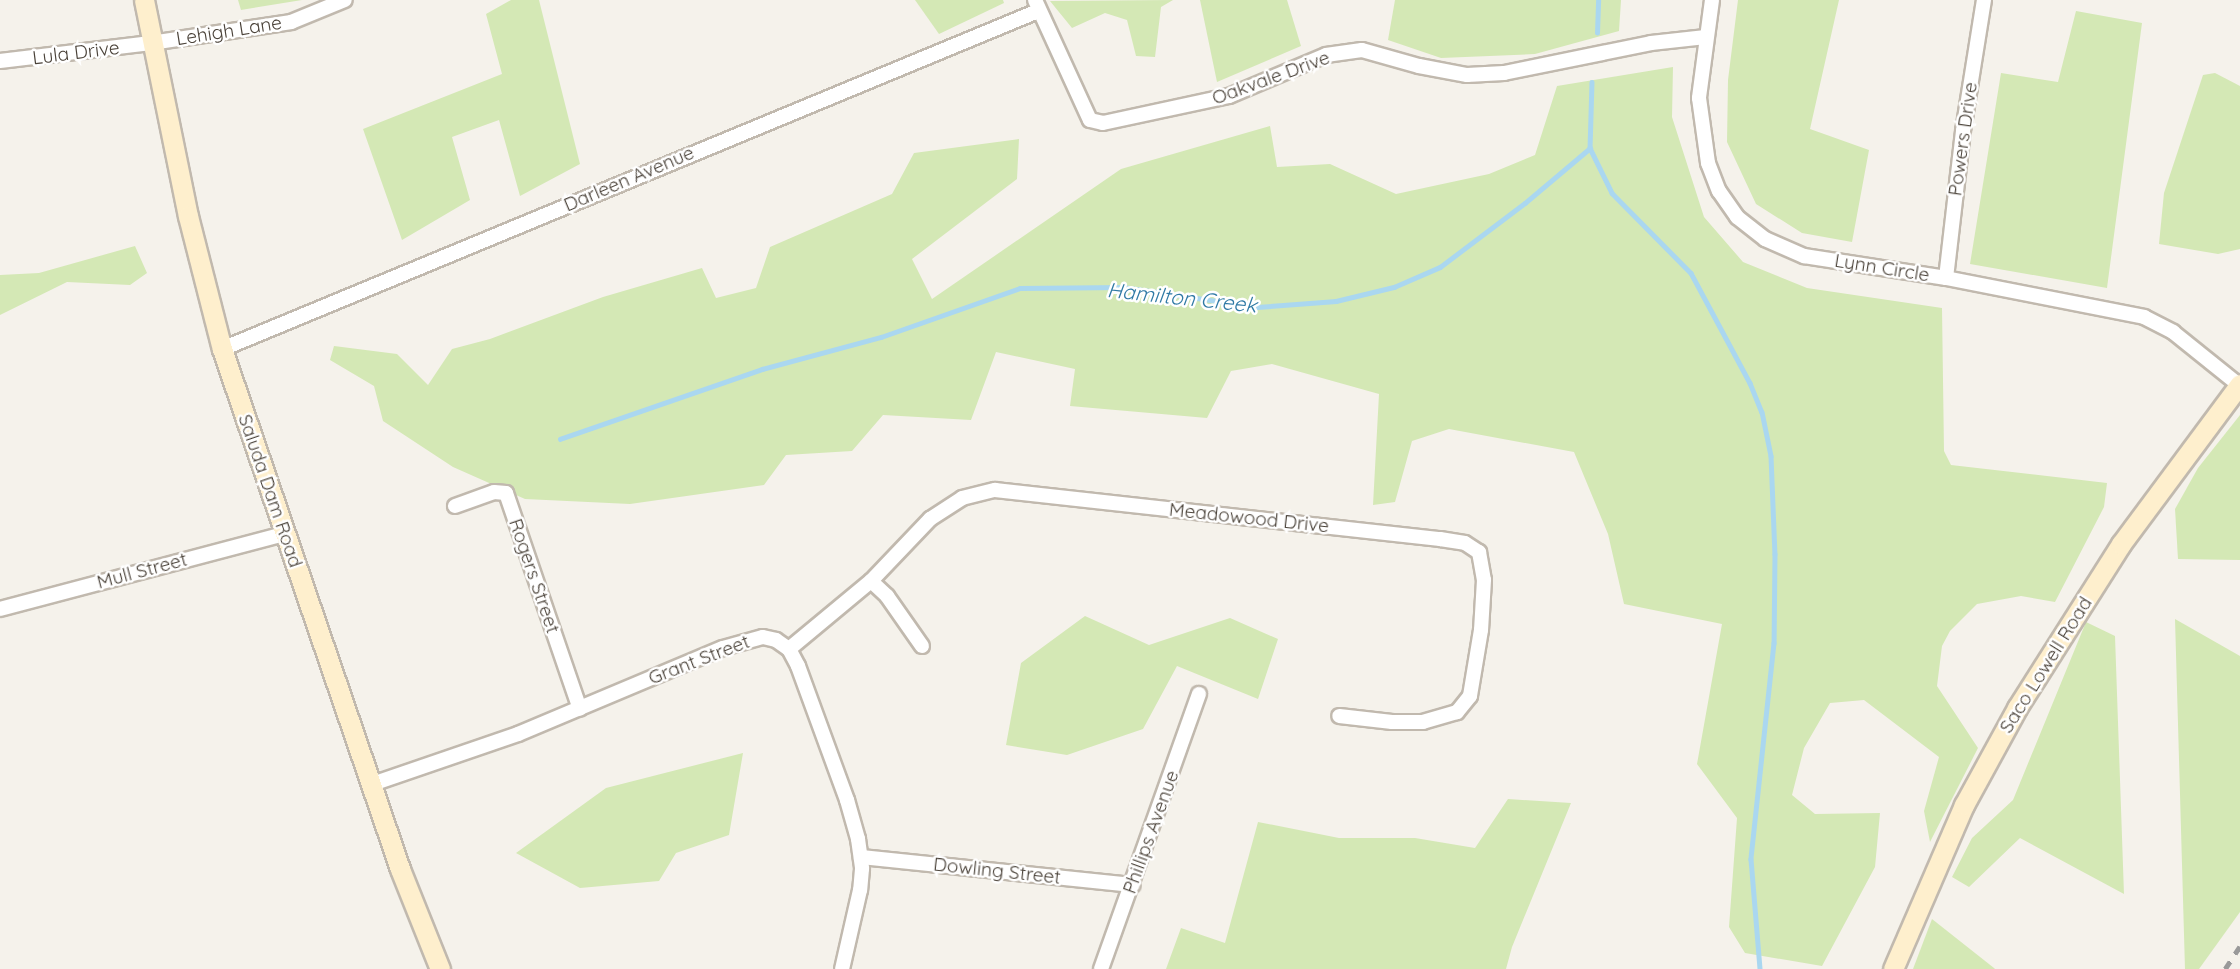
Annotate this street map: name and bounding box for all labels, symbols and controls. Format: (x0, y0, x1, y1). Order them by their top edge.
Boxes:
street label: Lehigh Lane (174, 11, 284, 51)
street label: Lula Drive (31, 36, 121, 70)
street label: Oakvale Drive (1209, 46, 1333, 110)
street label: Powers Drive (1944, 81, 1982, 197)
street label: Darleen Avenue (560, 141, 698, 217)
street label: Lynn Circle (1833, 249, 1931, 287)
water label: Hamilton Creek (1106, 277, 1258, 317)
street label: Saluda Dam Road (233, 411, 307, 571)
street label: Meadowood Drive (1168, 498, 1330, 538)
street label: Rogers Street (504, 516, 564, 636)
street label: Mull Street (94, 548, 190, 594)
street label: Saco Lowell Road (1995, 593, 2097, 737)
street label: Grant Street (645, 630, 753, 690)
street label: Phillips Avenue (1118, 767, 1184, 897)
street label: Dowling Street (932, 853, 1062, 889)

